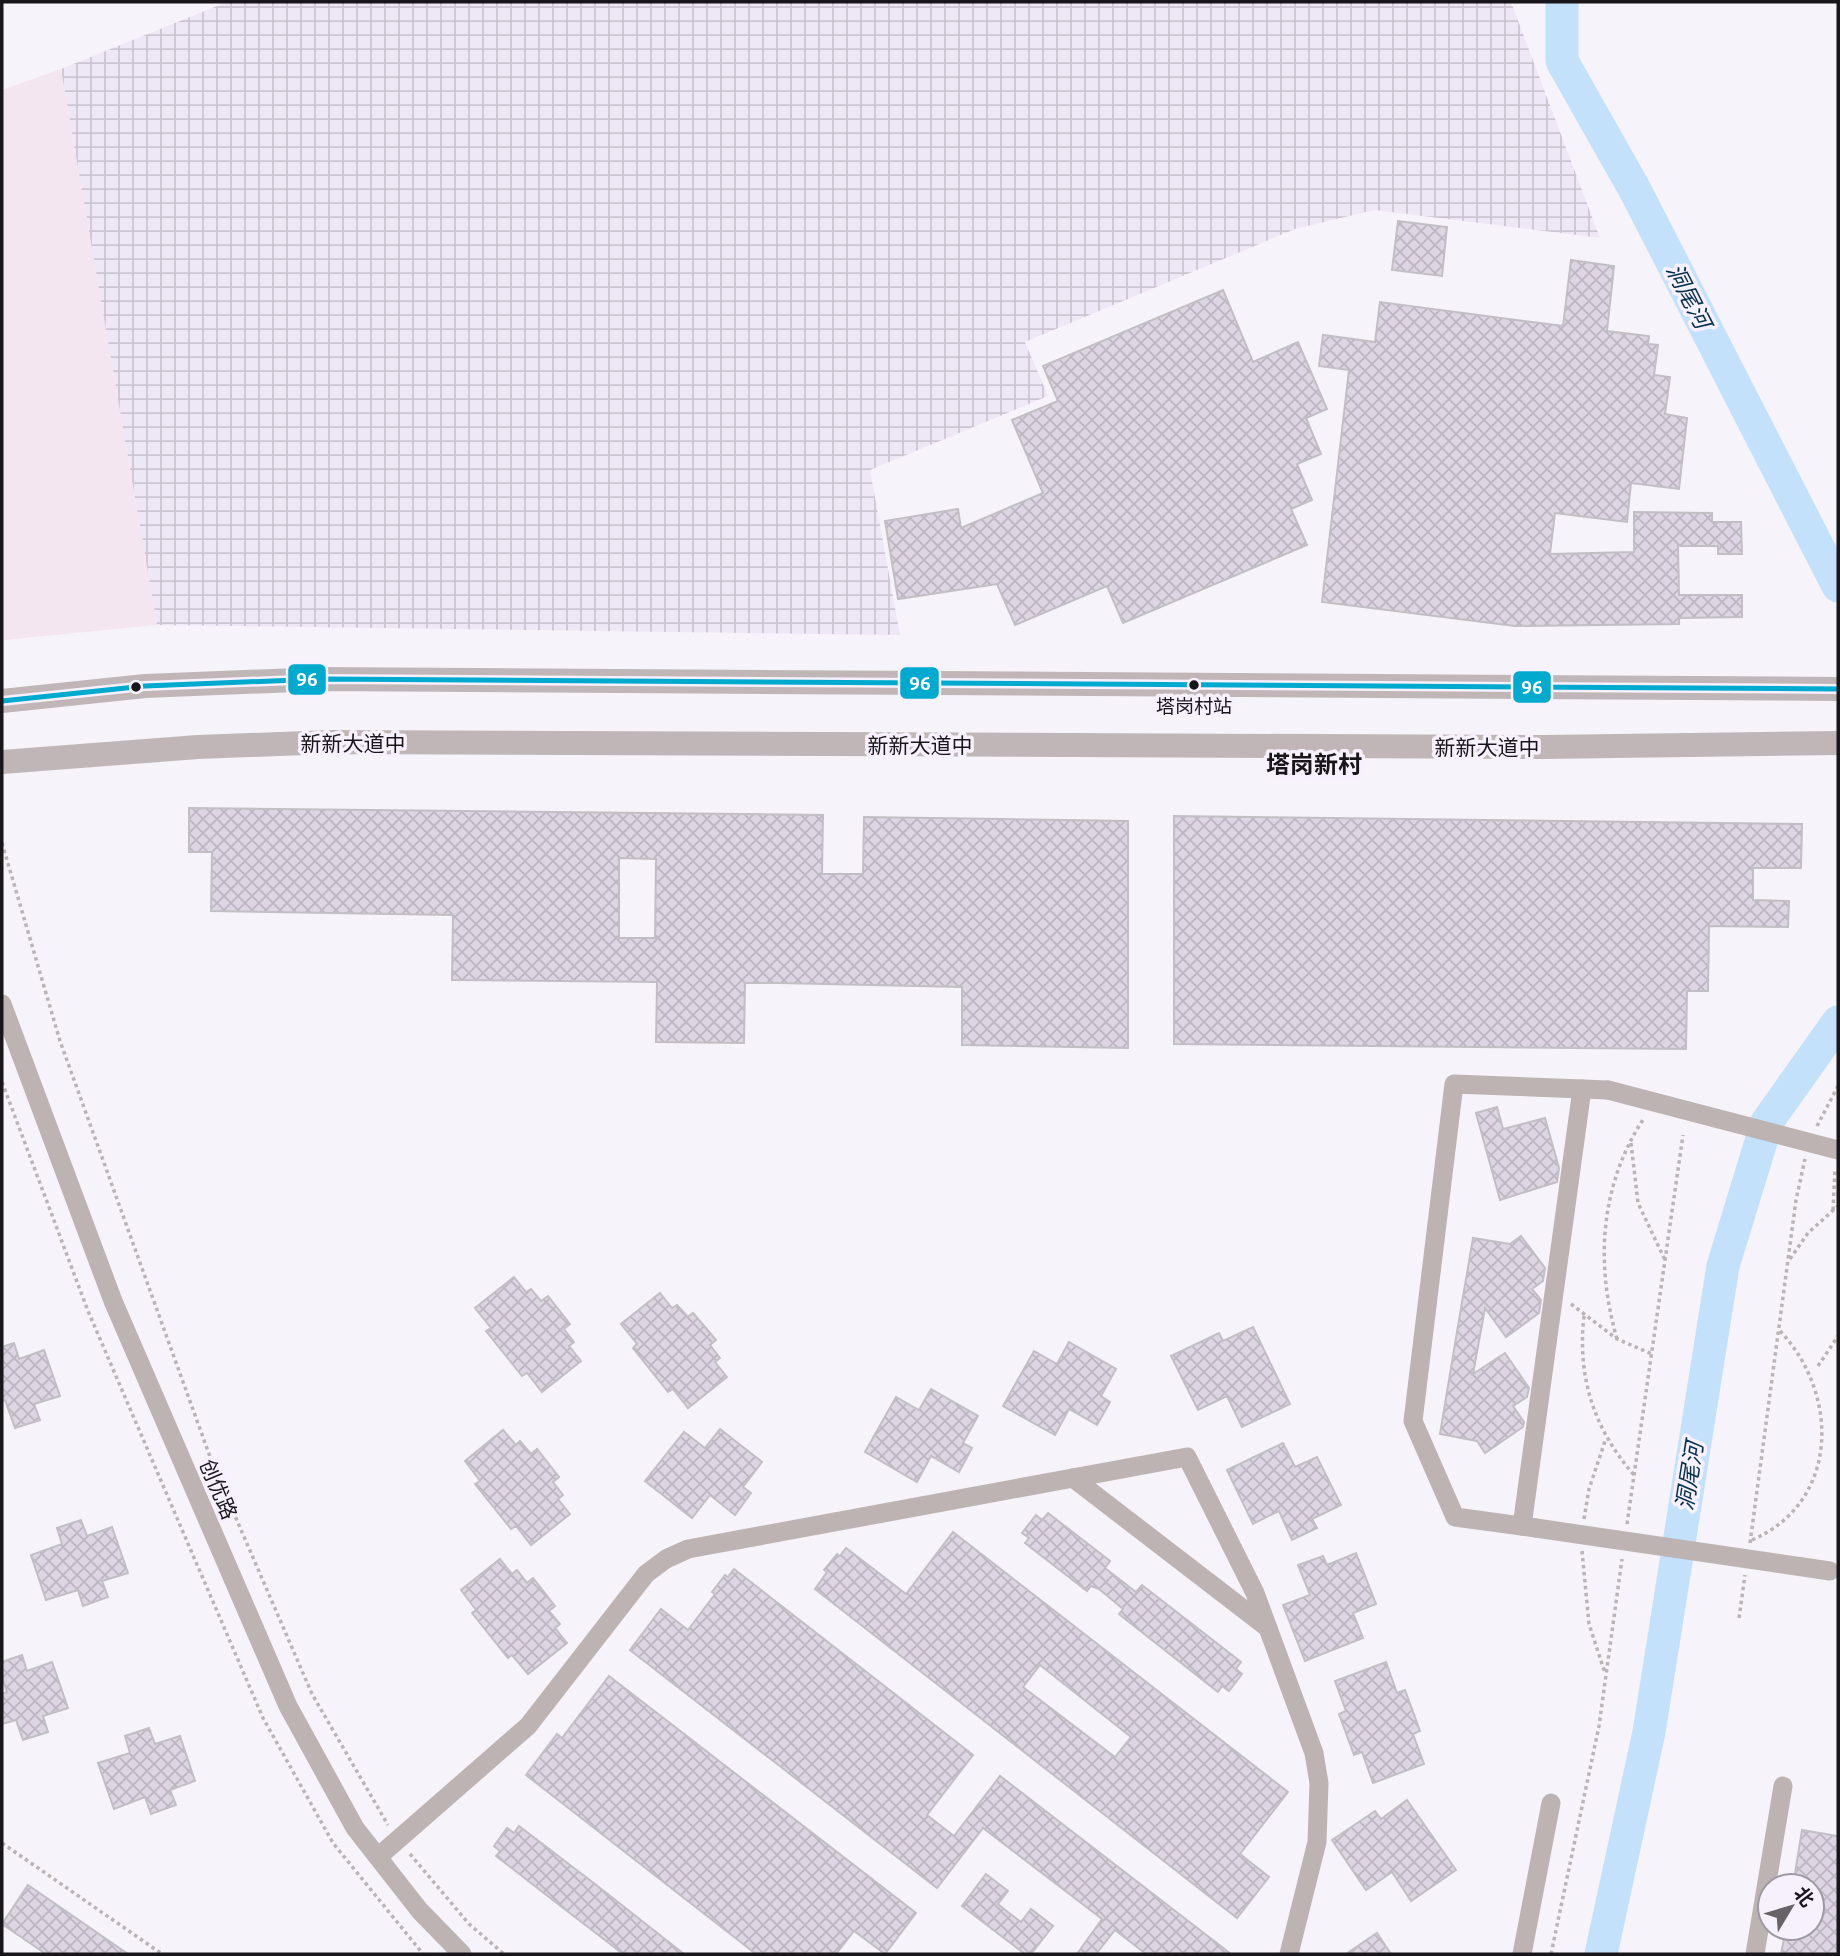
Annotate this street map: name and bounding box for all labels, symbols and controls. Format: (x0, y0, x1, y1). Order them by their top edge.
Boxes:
water label: 洞尾河 (1662, 260, 1718, 336)
line badge: 96 (287, 663, 327, 696)
line badge: 96 (899, 666, 940, 700)
text: 96 (296, 668, 318, 690)
line badge: 96 (1512, 670, 1552, 704)
text: 96 (909, 672, 931, 694)
text: 96 (1521, 676, 1543, 698)
marker: 塔岗村站 (1187, 678, 1201, 692)
unlabelled marker (129, 680, 143, 694)
place label: 塔岗村站 (1156, 695, 1232, 717)
street label: 新新大道中 (301, 731, 406, 755)
street label: 新新大道中 (868, 733, 973, 757)
street label: 新新大道中 (1435, 735, 1540, 759)
district label: 塔岗新村 (1266, 751, 1362, 778)
water label: 洞尾河 (1671, 1436, 1707, 1512)
street label: 创优路 (196, 1455, 242, 1523)
north arrow (1756, 1872, 1826, 1942)
text: 北 (1790, 1882, 1819, 1911)

